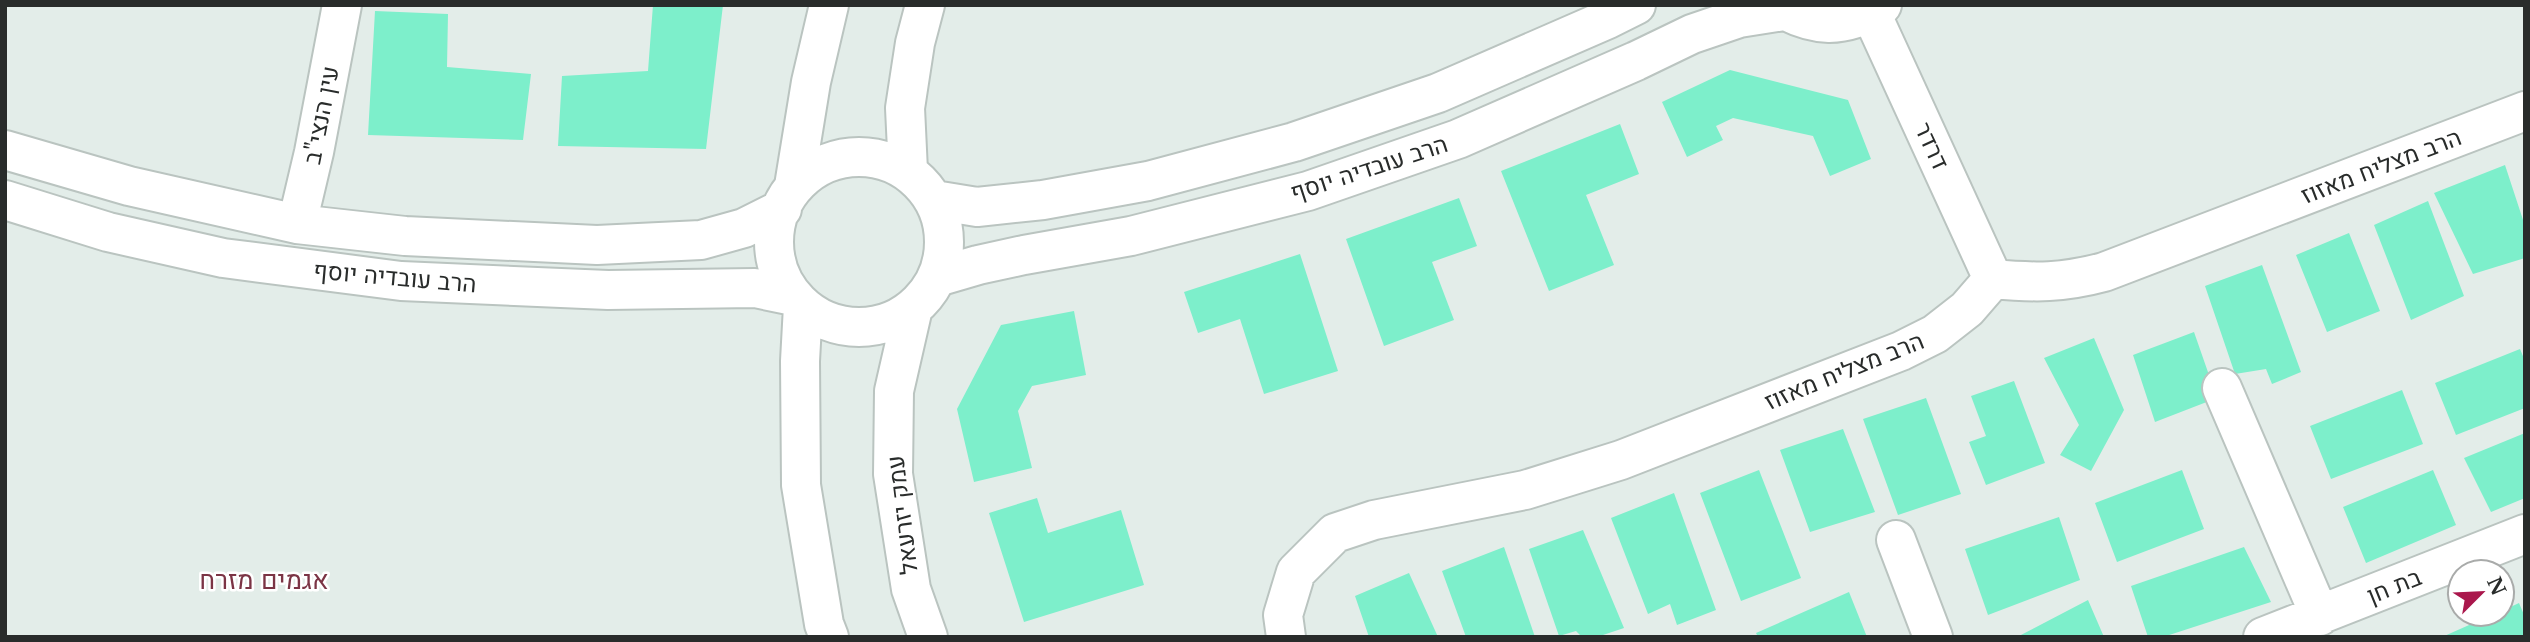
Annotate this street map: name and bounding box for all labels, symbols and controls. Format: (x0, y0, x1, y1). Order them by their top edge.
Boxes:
street label: עין הנצי"ב (297, 63, 345, 167)
street label: דרדר (1909, 118, 1955, 174)
street label: הרב מצליח מאזוז (2297, 122, 2465, 210)
street label: הרב עובדיה יוסף (1287, 129, 1451, 207)
street label: הרב עובדיה יוסף (312, 255, 478, 299)
street label: הרב מצליח מאזוז (1760, 326, 1928, 416)
street label: עמק יזרעאל (880, 454, 924, 576)
north arrow (2446, 558, 2516, 628)
street label: בת חן (2363, 562, 2426, 610)
district label: אגמים מזרח (199, 564, 329, 596)
text: N (2482, 573, 2510, 599)

